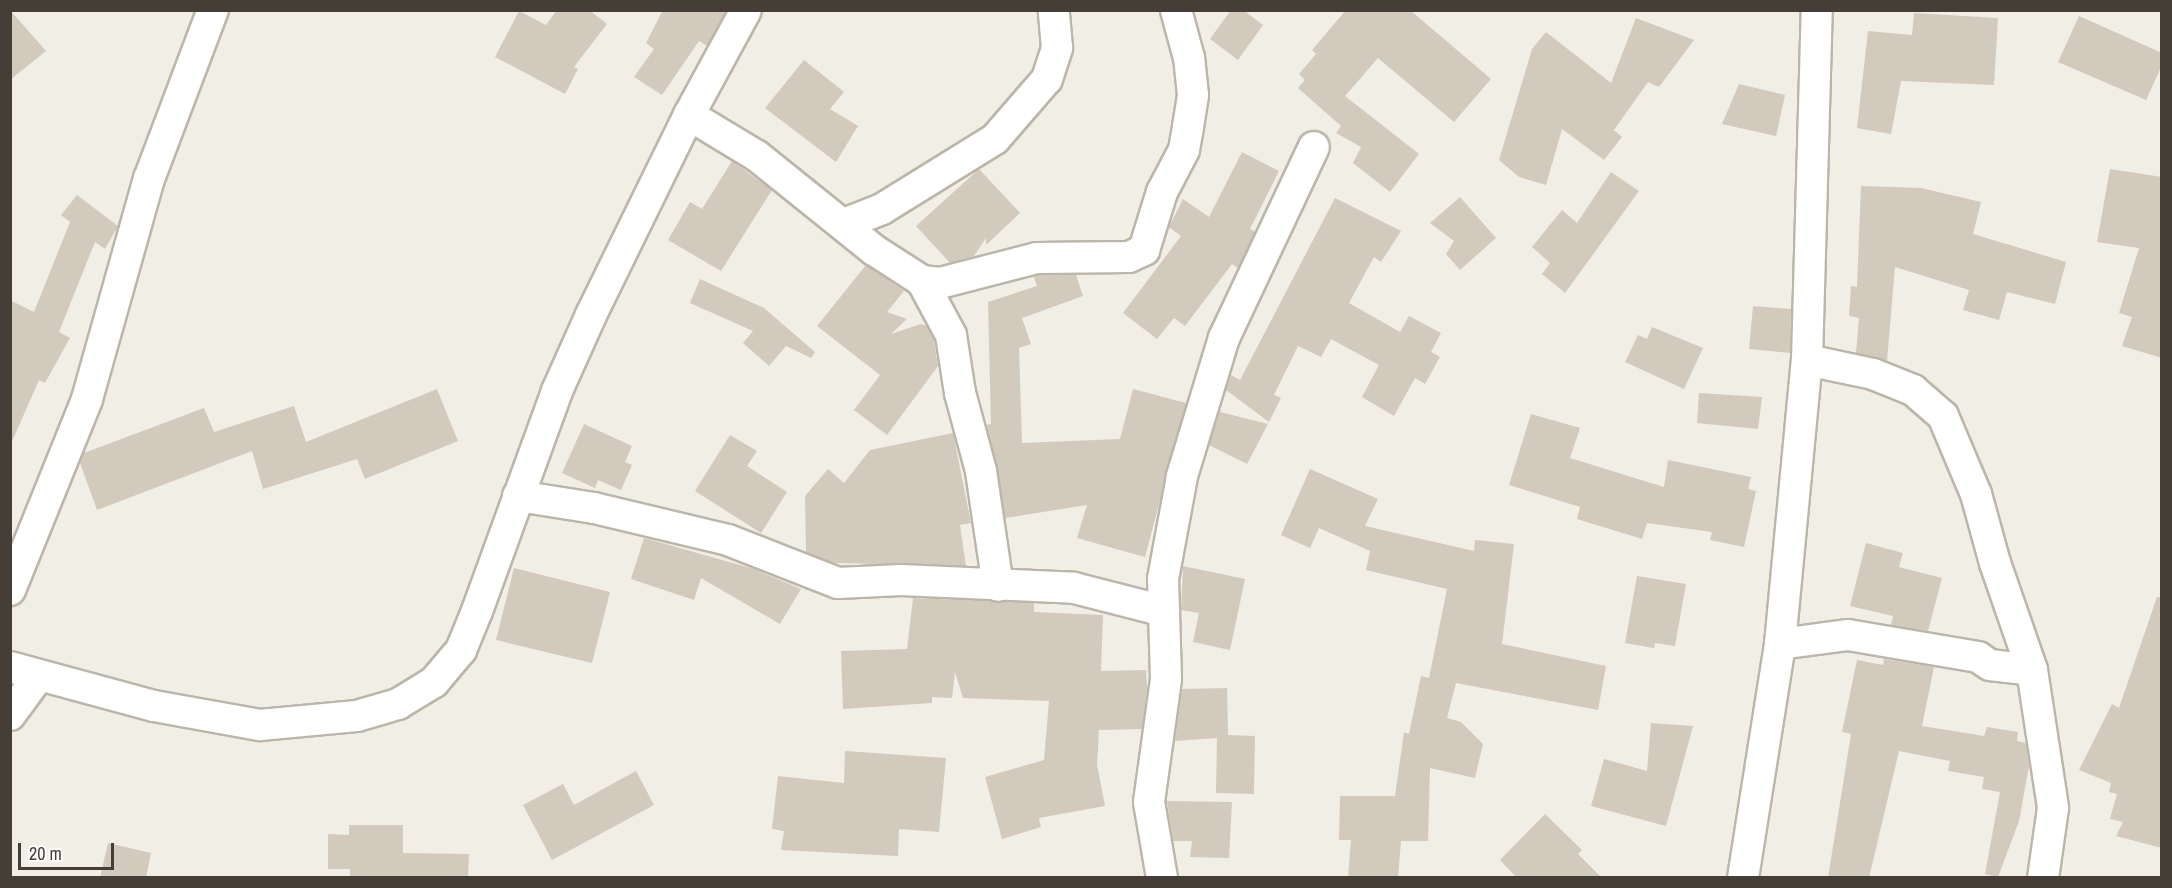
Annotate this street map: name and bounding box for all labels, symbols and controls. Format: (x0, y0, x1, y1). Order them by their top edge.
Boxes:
scale bar (21, 831, 117, 869)
text: 20 m (29, 841, 62, 866)

